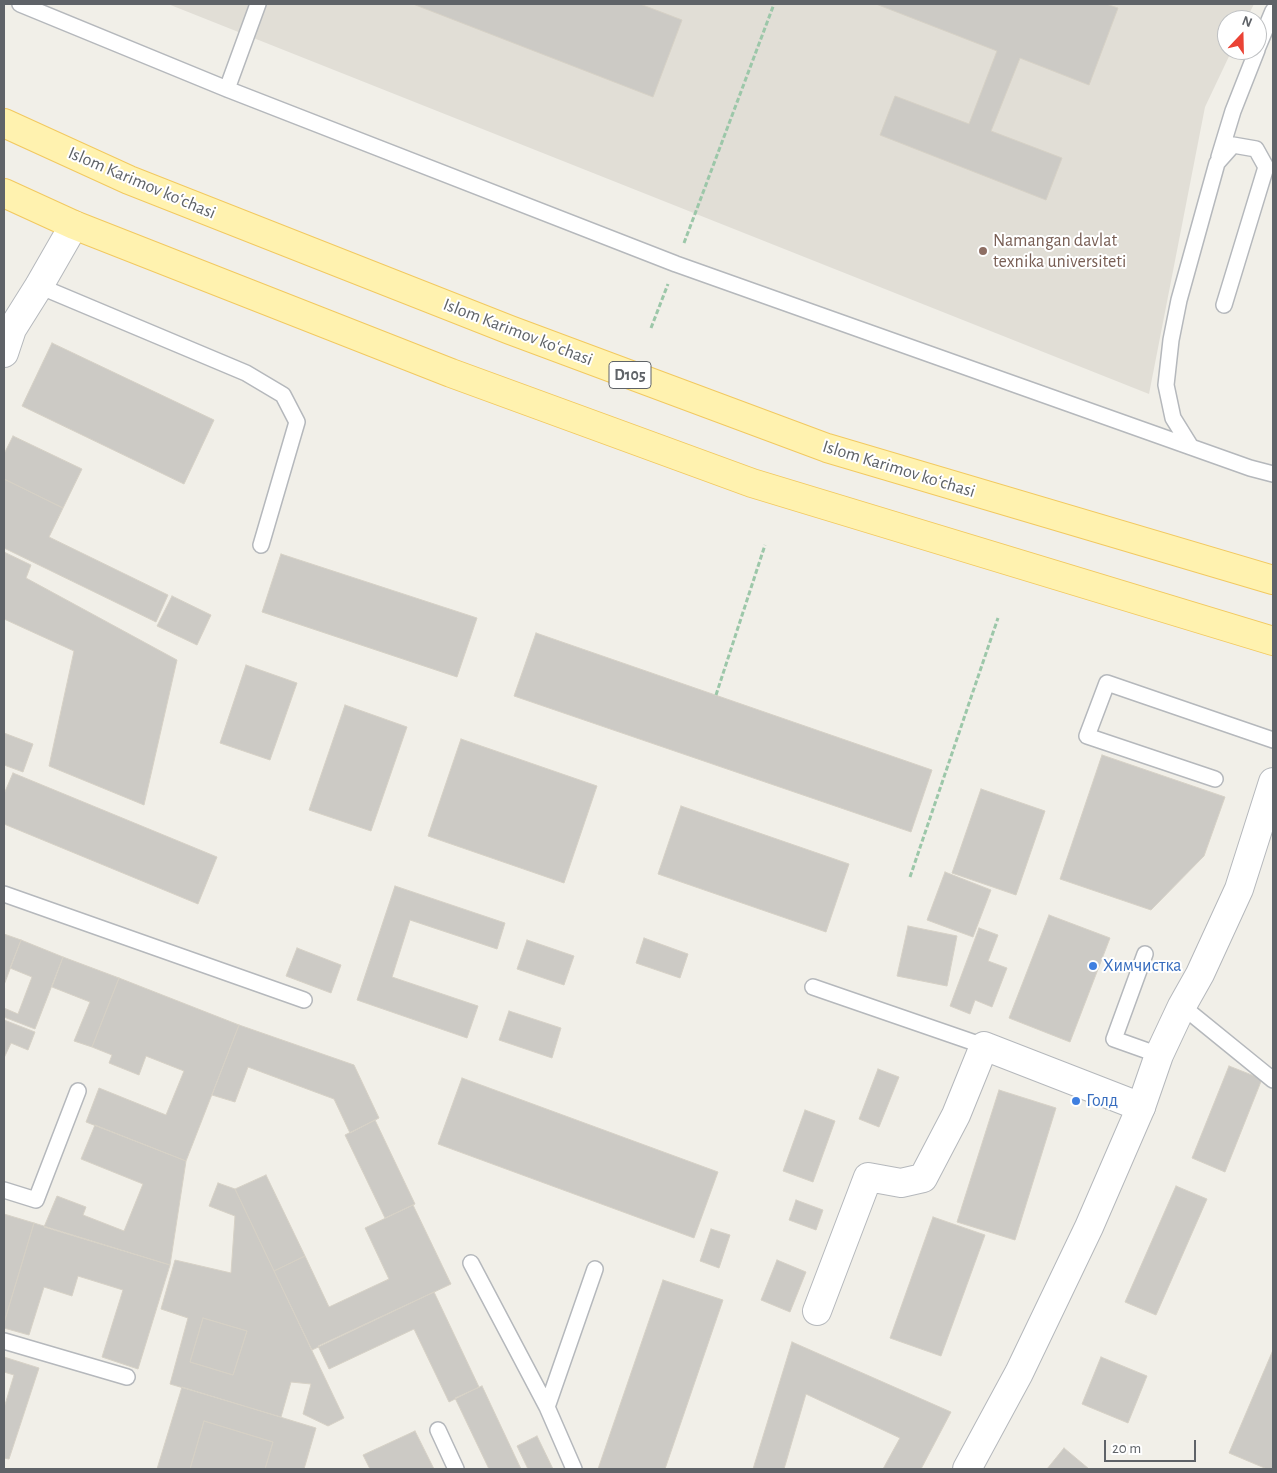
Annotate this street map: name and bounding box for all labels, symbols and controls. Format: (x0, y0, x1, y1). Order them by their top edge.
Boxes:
north arrow (1217, 10, 1267, 60)
text: N (1240, 14, 1254, 30)
street label: Islom Karimov koʻchasi (65, 142, 219, 224)
place label: Namangan davlat texnika universiteti (993, 230, 1126, 272)
marker: Namangan davlat texnika universiteti (977, 245, 989, 257)
street label: Islom Karimov koʻchasi (440, 294, 596, 370)
road number: D105 (609, 362, 651, 388)
street label: Islom Karimov koʻchasi (820, 435, 978, 503)
place label: Химчистка (1103, 955, 1182, 977)
marker: Химчистка (1087, 960, 1099, 972)
place label: Голд (1086, 1090, 1118, 1112)
marker: Голд (1070, 1095, 1082, 1107)
scale bar (1107, 1430, 1200, 1462)
text: 20 m (1112, 1441, 1141, 1456)

